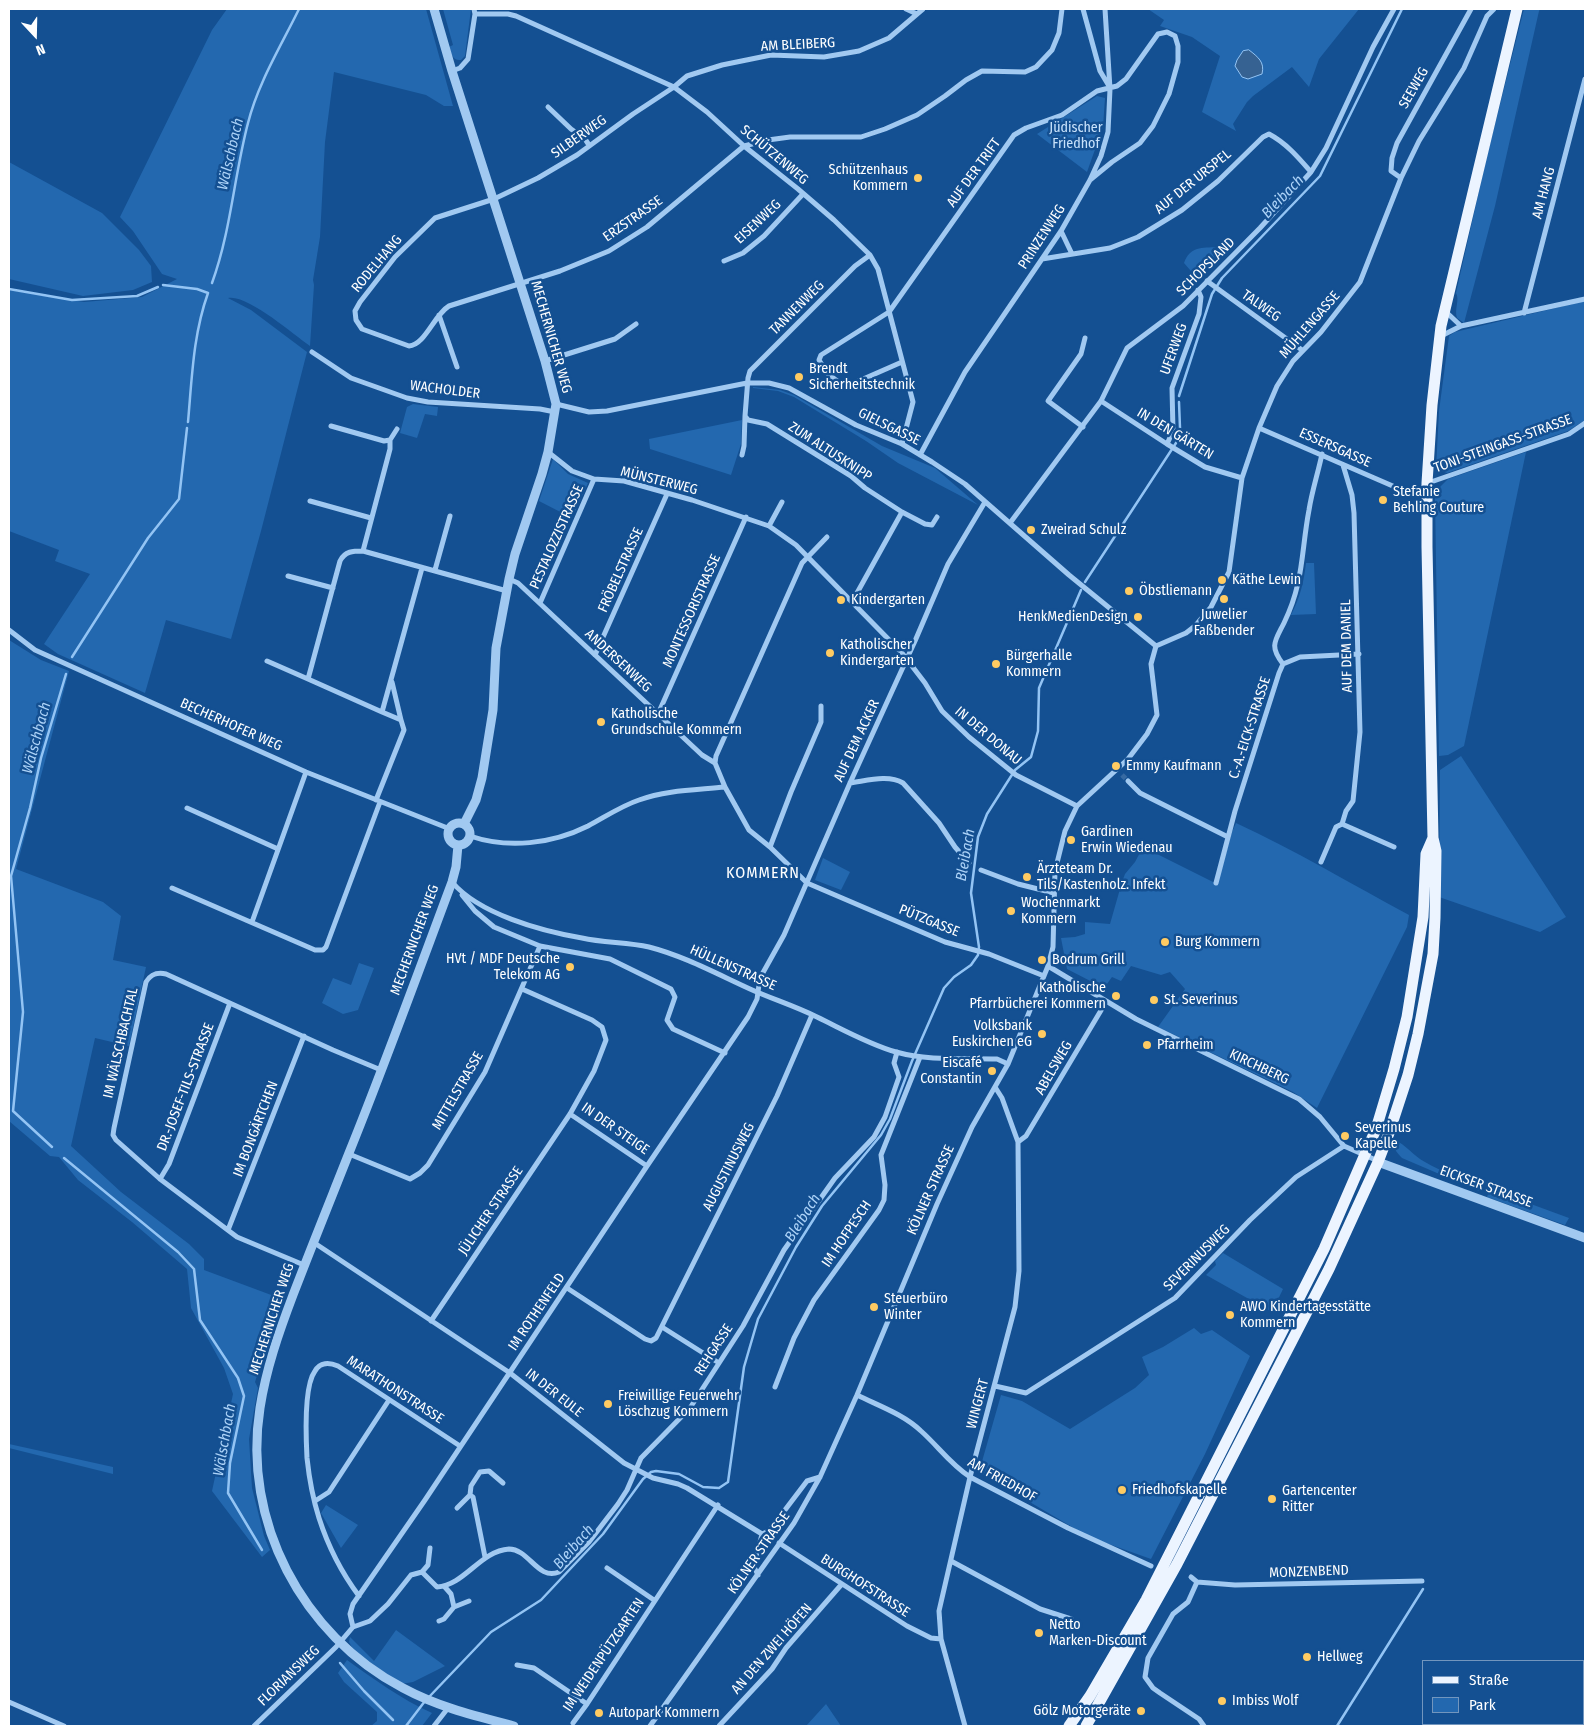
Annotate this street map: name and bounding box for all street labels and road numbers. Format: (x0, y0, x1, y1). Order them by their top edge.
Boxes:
street label: AM BLEIBERG (760, 35, 836, 55)
street label: SEEWEG (1395, 64, 1433, 112)
street label: SILBERWEG (548, 112, 610, 162)
street label: SCHÜTZENWEG (737, 122, 811, 188)
street label: AUF DER TRIFT (943, 135, 1005, 211)
street label: AUF DER URSPEL (1151, 146, 1235, 218)
street label: AM HANG (1529, 165, 1559, 221)
street label: ERZSTRASSE (600, 192, 666, 246)
street label: EISENWEG (731, 196, 785, 248)
street label: PRINZENWEG (1015, 202, 1069, 272)
street label: RODELHANG (348, 232, 406, 296)
street label: SCHOPSLAND (1173, 234, 1239, 300)
street label: TANNENWEG (766, 277, 828, 339)
street label: MECHERNICHER WEG (527, 279, 575, 395)
street label: TALWEG (1238, 287, 1284, 325)
street label: MÜHLENGASSE (1276, 288, 1344, 362)
street label: UFERWEG (1157, 321, 1191, 377)
street label: WACHOLDER (409, 377, 481, 403)
street label: GIELSGASSE (855, 405, 923, 449)
street label: IN DEN GÄRTEN (1134, 405, 1216, 463)
street label: TONI-STEINGASS-STRASSE (1432, 411, 1574, 477)
street label: ZUM ALTUSKNIPP (785, 419, 875, 485)
street label: ESSERSGASSE (1296, 425, 1374, 471)
street label: MÜNSTERWEG (619, 463, 699, 499)
street label: PESTALOZZISTRASSE (526, 482, 588, 592)
street label: FRÖBELSTRASSE (595, 525, 647, 615)
street label: MONTESSORISTRASSE (659, 552, 725, 670)
street label: AUF DEM DANIEL (1338, 599, 1356, 693)
street label: ANDERSENWEG (581, 626, 655, 696)
street label: C.-A.-EICK-STRASSE (1226, 675, 1274, 781)
street label: BECHERHOFER WEG (177, 695, 285, 755)
street label: AUF DEM ACKER (831, 697, 883, 785)
street label: IN DER DONAU (951, 703, 1025, 769)
street label: MECHERNICHER WEG (387, 882, 443, 998)
street label: PÜTZGASSE (896, 901, 962, 941)
street label: HÜLLENSTRASSE (687, 941, 779, 995)
street label: IM WÄLSCHBACHTAL (100, 986, 142, 1100)
street label: DR.-JOSEF-TILS-STRASSE (154, 1021, 218, 1153)
street label: ABELSWEG (1032, 1038, 1076, 1098)
street label: KIRCHBERG (1226, 1046, 1292, 1088)
street label: MITTELSTRASSE (429, 1049, 487, 1133)
street label: IM BONGÄRTCHEN (230, 1079, 282, 1179)
street label: IN DER STEIGE (578, 1099, 652, 1159)
street label: AUGUSTINUSWEG (700, 1120, 758, 1214)
street label: KÖLNER STRASSE (904, 1142, 958, 1238)
street label: EICKSER STRASSE (1437, 1162, 1535, 1212)
street label: JÜLICHER STRASSE (455, 1163, 527, 1259)
street label: IM HOFPESCH (819, 1198, 875, 1270)
street label: SEVERINUSWEG (1160, 1221, 1234, 1295)
street label: MECHERNICHER WEG (246, 1261, 298, 1377)
street label: IM ROTHENFELD (505, 1270, 569, 1354)
street label: REHGASSE (691, 1321, 737, 1379)
street label: MARATHONSTRASSE (343, 1352, 447, 1428)
street label: IN DER EULE (522, 1365, 586, 1421)
street label: WINGERT (963, 1377, 993, 1431)
street label: AM FRIEDHOF (965, 1454, 1039, 1506)
street label: KÖLNER STRASSE (724, 1509, 794, 1597)
street label: BURGHOFSTRASSE (817, 1551, 913, 1621)
street label: MONZENBEND (1269, 1562, 1349, 1582)
street label: IM WEIDENPÜTZGARTEN (560, 1595, 648, 1715)
street label: AN DEN ZWEI HÖFEN (728, 1600, 816, 1698)
street label: FLORIANSWEG (255, 1642, 323, 1710)

